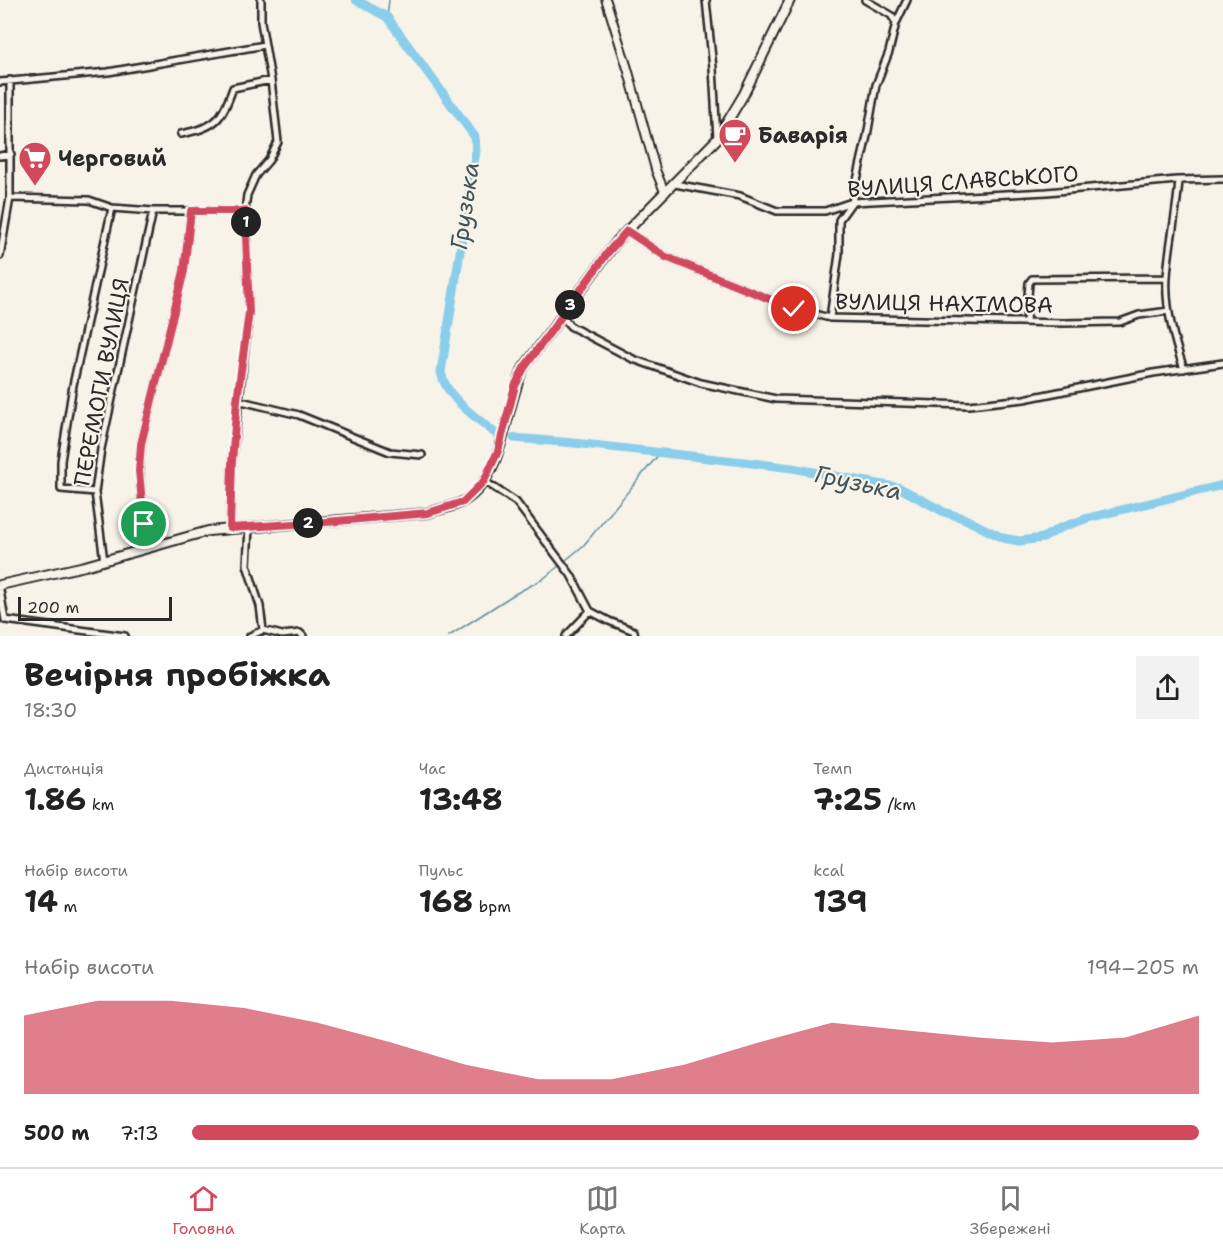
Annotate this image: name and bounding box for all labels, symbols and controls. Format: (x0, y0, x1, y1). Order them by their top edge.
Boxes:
cafe icon: Баварія (717, 117, 753, 164)
place label: Баварія (758, 121, 848, 150)
supermarket icon: Черговий (17, 140, 53, 187)
place label: Черговий (58, 144, 166, 173)
street label: ВУЛИЦЯ СЛАВСЬКОГО (846, 159, 1080, 204)
water label: Грузька (443, 160, 487, 252)
pin: 1 (231, 207, 261, 237)
text: 1 (242, 211, 250, 232)
street label: ПЕРЕМОГИ ВУЛИЦЯ (67, 276, 136, 489)
pin (768, 283, 819, 334)
street label: ВУЛИЦЯ НАХІМОВА (835, 287, 1053, 320)
pin: 3 (555, 290, 585, 320)
icon: check (777, 292, 810, 325)
text: 3 (564, 294, 576, 315)
water label: Грузька (811, 458, 905, 508)
pin (118, 498, 169, 549)
icon: arrive (127, 507, 160, 540)
pin: 2 (293, 508, 323, 538)
text: 2 (302, 512, 314, 533)
scale bar (18, 594, 172, 622)
text: 200 m (27, 597, 79, 618)
text: Вечірня пробіжка (24, 652, 330, 697)
button: share (1136, 656, 1199, 719)
text: 18:30 (24, 697, 77, 723)
text: Дистанція (24, 758, 104, 779)
text: Час (419, 758, 446, 779)
text: Темп (813, 758, 852, 779)
text: 1.86 (24, 779, 86, 820)
text: 13:48 (419, 779, 503, 820)
text: 7:25 (813, 779, 882, 820)
text: km (86, 794, 114, 815)
text: /km (882, 794, 916, 815)
text: Набір висоти (24, 860, 128, 881)
text: Пульс (419, 860, 464, 881)
text: kcal (813, 860, 844, 881)
text: 14 (24, 881, 58, 922)
text: 168 (419, 881, 473, 922)
text: 139 (813, 881, 868, 922)
text: m (58, 896, 77, 917)
text: bpm (473, 896, 511, 917)
text: Набір висоти (24, 954, 154, 980)
text: 194–205 m (1087, 954, 1199, 980)
text: 500 m (24, 1120, 90, 1146)
text: 7:13 (120, 1120, 159, 1146)
tab: Головна (172, 1182, 235, 1239)
tab: Карта (579, 1182, 625, 1239)
tab: Збережені (970, 1182, 1051, 1239)

